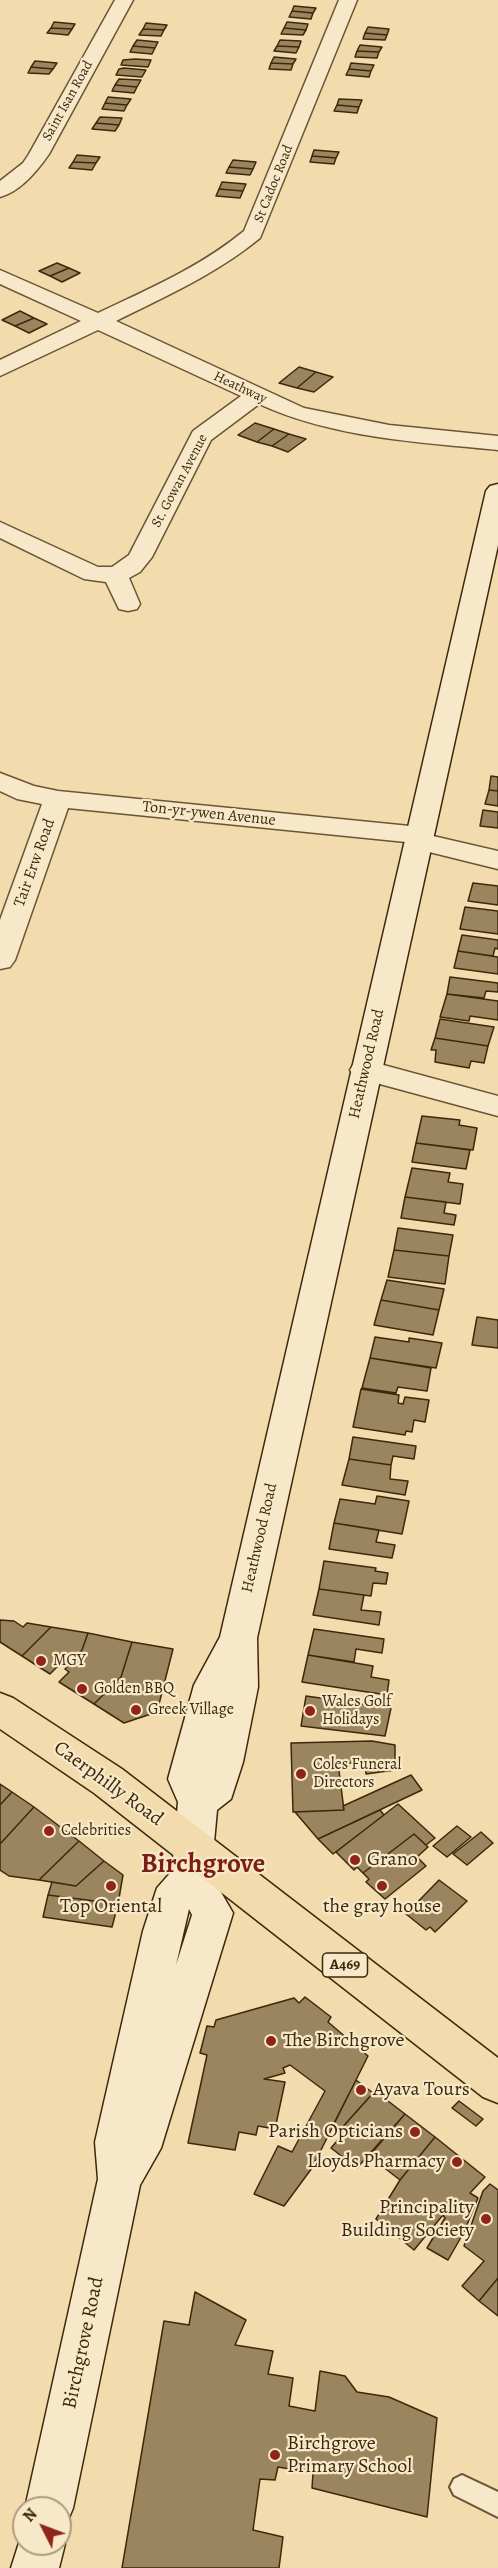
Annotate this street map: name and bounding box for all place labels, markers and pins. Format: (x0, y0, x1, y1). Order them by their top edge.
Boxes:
place label: MGY (53, 1651, 86, 1671)
marker: MGY (34, 1654, 48, 1668)
place label: Golden BBQ (94, 1679, 174, 1699)
marker: Golden BBQ (75, 1682, 89, 1696)
place label: Wales Golf Holidays (322, 1692, 391, 1730)
place label: Greek Village (148, 1700, 234, 1720)
marker: Greek Village (129, 1703, 143, 1717)
marker: Wales Golf Holidays (303, 1704, 317, 1718)
place label: Coles Funeral Directors (313, 1755, 401, 1793)
marker: Coles Funeral Directors (294, 1767, 308, 1781)
place label: Celebrities (61, 1821, 131, 1841)
marker: Celebrities (42, 1824, 56, 1838)
place label: Grano (367, 1848, 418, 1872)
marker: Grano (348, 1853, 362, 1867)
marker: Top Oriental (104, 1879, 118, 1893)
marker: the gray house (375, 1879, 389, 1893)
place label: Top Oriental (60, 1895, 162, 1919)
place label: the gray house (323, 1895, 441, 1919)
place label: The Birchgrove (283, 2029, 404, 2053)
marker: The Birchgrove (264, 2034, 278, 2048)
place label: Ayava Tours (373, 2078, 470, 2102)
marker: Ayava Tours (354, 2083, 368, 2097)
place label: Parish Opticians (268, 2120, 403, 2144)
marker: Parish Opticians (408, 2125, 422, 2139)
place label: Lloyds Pharmacy (307, 2150, 445, 2174)
marker: Lloyds Pharmacy (450, 2155, 464, 2169)
place label: Principality Building Society (341, 2196, 474, 2243)
marker: Principality Building Society (479, 2212, 493, 2226)
place label: Birchgrove Primary School (287, 2432, 412, 2479)
marker: Birchgrove Primary School (268, 2448, 282, 2462)

